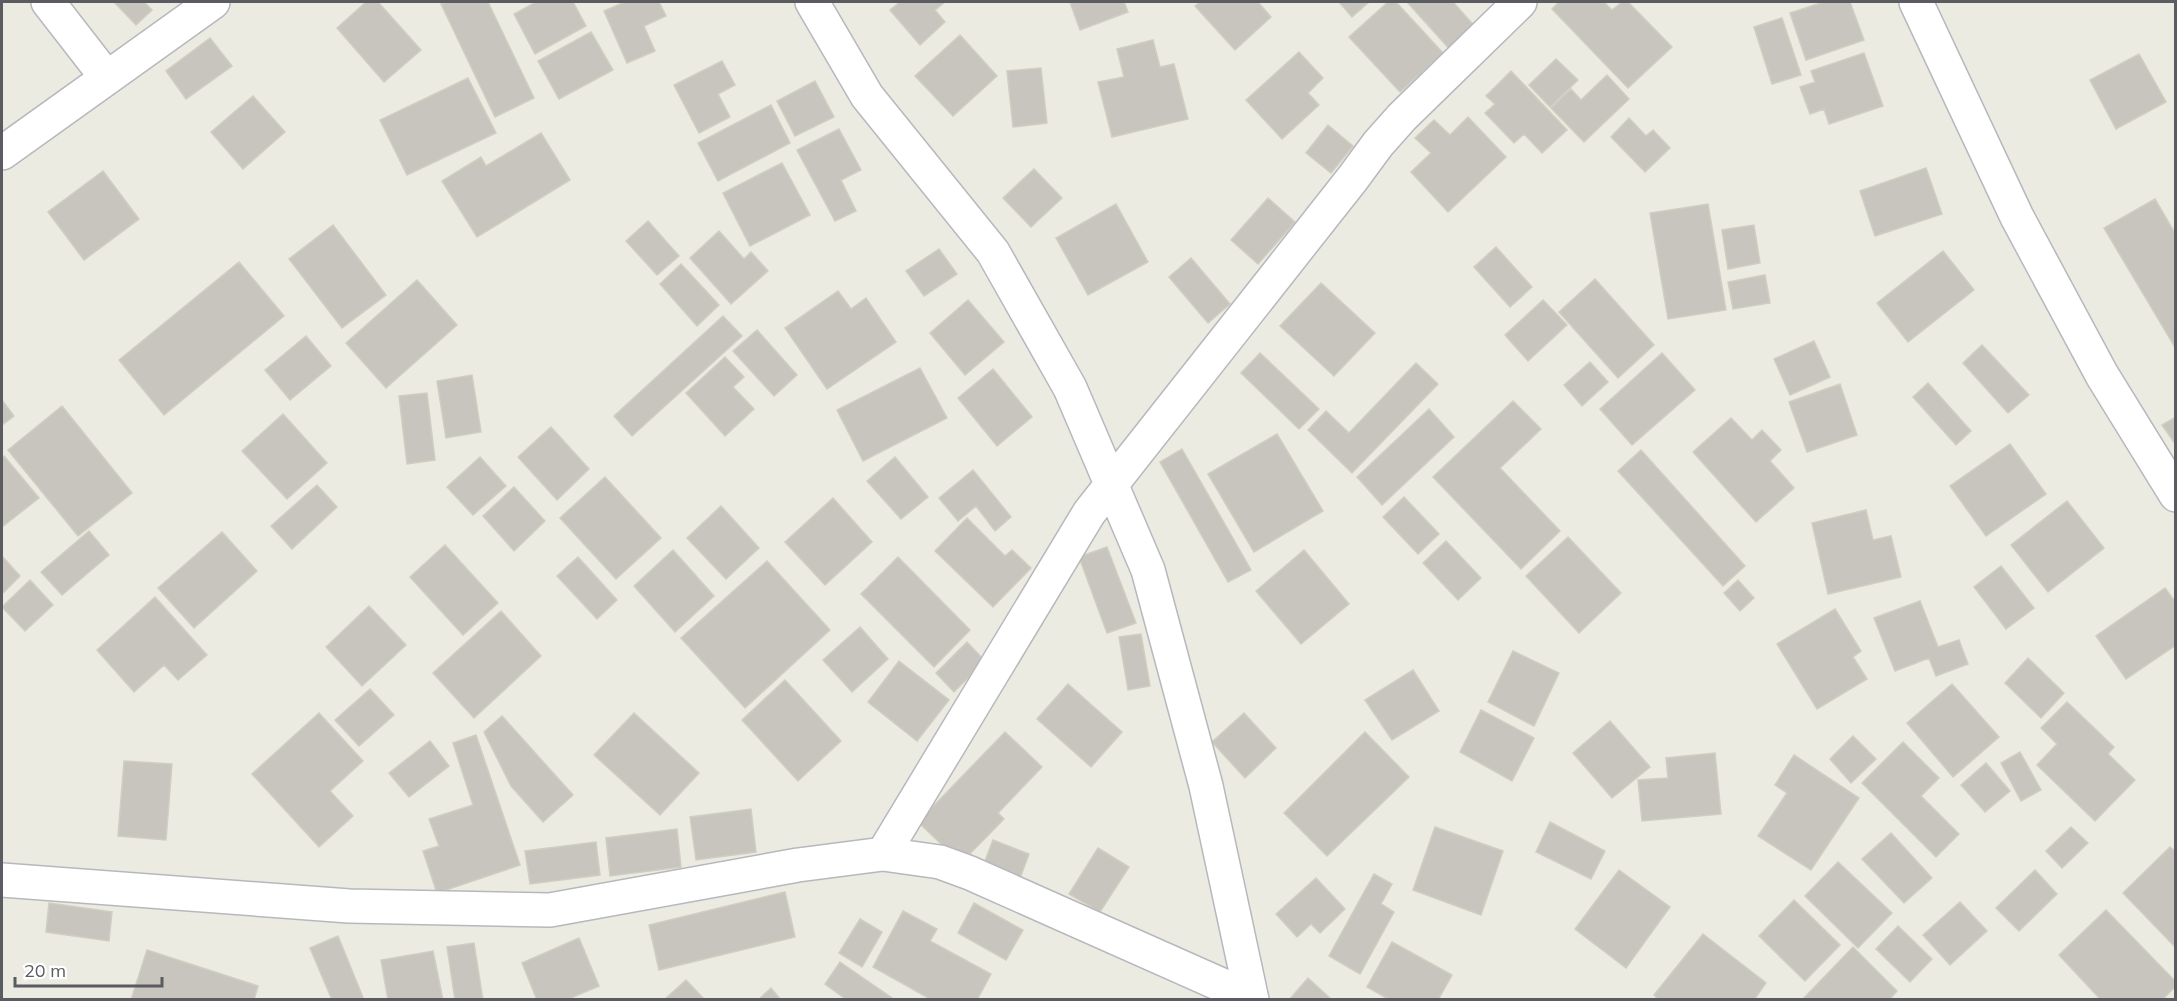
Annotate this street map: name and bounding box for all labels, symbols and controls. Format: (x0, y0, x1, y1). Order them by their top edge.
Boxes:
scale bar (15, 950, 162, 988)
text: 20 m (24, 959, 66, 982)

